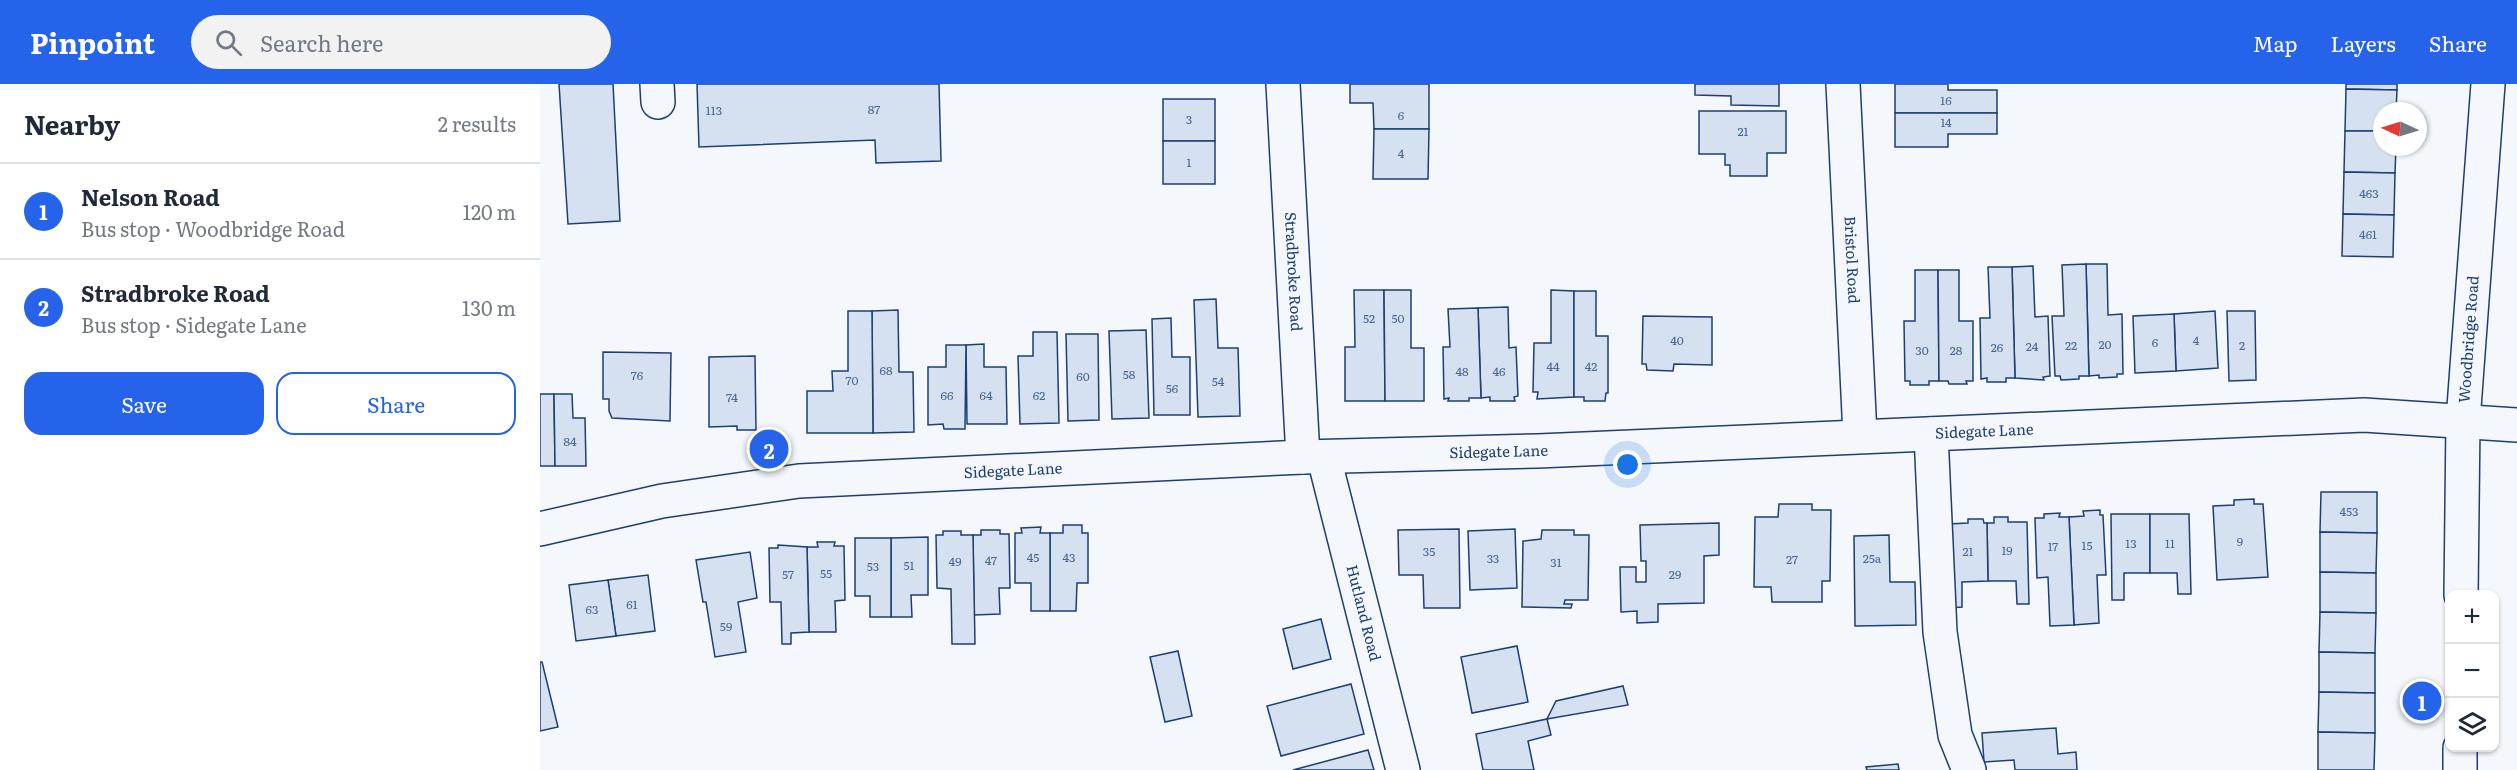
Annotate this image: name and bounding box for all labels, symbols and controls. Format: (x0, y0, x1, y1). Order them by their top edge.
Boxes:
search box (191, 15, 611, 69)
text: Pinpoint (30, 21, 155, 63)
icon: search (212, 26, 245, 59)
text: Search here (260, 26, 383, 59)
text: Map (2253, 27, 2298, 58)
text: Layers (2331, 27, 2396, 58)
text: Share (2429, 27, 2487, 58)
house number: 16 (1940, 91, 1952, 109)
house number: 87 (868, 100, 880, 118)
house number: 113 (706, 101, 722, 119)
north arrow (2373, 102, 2427, 156)
text: Nearby (24, 104, 120, 143)
house number: 6 (1398, 106, 1405, 124)
text: 2 results (438, 108, 516, 138)
house number: 3 (1186, 110, 1192, 128)
house number: 14 (1940, 113, 1952, 131)
house number: 21 (1738, 122, 1749, 140)
house number: 4 (1398, 144, 1405, 162)
house number: 1 (1187, 153, 1192, 171)
text: Nelson Road (81, 180, 220, 213)
house number: 463 (2359, 184, 2379, 202)
text: 1 (39, 196, 48, 226)
text: 120 m (463, 196, 516, 226)
street label: Stradbroke Road (1280, 211, 1309, 332)
text: Bus stop · Woodbridge Road (81, 213, 345, 243)
street label: Bristol Road (1839, 215, 1867, 304)
house number: 461 (2359, 225, 2377, 243)
street label: Woodbridge Road (2451, 275, 2484, 403)
text: Stradbroke Road (81, 276, 270, 309)
text: 2 (38, 292, 49, 322)
text: 130 m (462, 292, 516, 322)
text: Bus stop · Sidegate Lane (81, 309, 307, 339)
house number: 52 (1363, 309, 1375, 327)
house number: 50 (1391, 309, 1405, 327)
house number: 40 (1670, 331, 1684, 349)
house number: 4 (2193, 331, 2200, 349)
house number: 6 (2152, 333, 2159, 351)
house number: 20 (2098, 335, 2112, 353)
house number: 22 (2065, 336, 2077, 354)
house number: 2 (2239, 336, 2245, 354)
house number: 24 (2026, 337, 2039, 355)
house number: 26 (1991, 338, 2004, 356)
house number: 30 (1915, 341, 1929, 359)
house number: 28 (1950, 341, 1963, 359)
house number: 44 (1546, 357, 1560, 375)
house number: 42 (1585, 357, 1597, 375)
house number: 68 (879, 361, 893, 379)
house number: 48 (1455, 362, 1469, 380)
house number: 46 (1492, 362, 1506, 380)
house number: 58 (1123, 365, 1136, 383)
house number: 76 (631, 366, 644, 384)
house number: 60 (1076, 367, 1090, 385)
house number: 70 (845, 371, 859, 389)
button: Save (24, 372, 264, 435)
button: Share (276, 372, 516, 435)
house number: 54 (1212, 372, 1225, 390)
house number: 56 (1166, 379, 1179, 397)
house number: 66 (941, 386, 954, 404)
house number: 64 (979, 386, 993, 404)
house number: 62 (1033, 386, 1045, 404)
house number: 74 (726, 388, 738, 406)
street label: Sidegate Lane (1934, 416, 2034, 444)
pin: 2 (750, 426, 788, 472)
house number: 84 (563, 432, 577, 450)
street label: Sidegate Lane (1449, 438, 1549, 463)
your location (1613, 450, 1642, 479)
street label: Sidegate Lane (963, 455, 1063, 483)
house number: 453 (2339, 502, 2359, 520)
house number: 9 (2237, 532, 2243, 550)
house number: 13 (2125, 534, 2137, 552)
house number: 11 (2165, 534, 2175, 552)
house number: 15 (2082, 536, 2092, 554)
house number: 17 (2048, 537, 2058, 555)
house number: 19 (2001, 541, 2013, 559)
house number: 35 (1423, 542, 1435, 560)
house number: 21 (1963, 542, 1974, 560)
house number: 45 (1027, 548, 1039, 566)
house number: 43 (1062, 548, 1076, 566)
house number: 33 (1487, 549, 1499, 567)
house number: 25a (1863, 549, 1882, 567)
house number: 27 (1786, 550, 1798, 568)
house number: 47 (985, 551, 997, 569)
house number: 49 (949, 552, 961, 570)
house number: 31 (1550, 553, 1562, 571)
house number: 51 (904, 556, 915, 574)
house number: 53 (867, 557, 879, 575)
street label: Hutland Road (1341, 562, 1388, 663)
house number: 55 (820, 564, 832, 582)
house number: 57 (782, 565, 794, 583)
house number: 29 (1669, 565, 1681, 583)
map controls (2445, 590, 2499, 752)
button: + (2445, 590, 2499, 644)
house number: 61 (626, 595, 638, 613)
house number: 63 (586, 600, 598, 618)
house number: 59 (720, 617, 732, 635)
button: − (2445, 644, 2499, 698)
pin: 1 (2402, 678, 2442, 724)
button: layers (2445, 698, 2499, 752)

